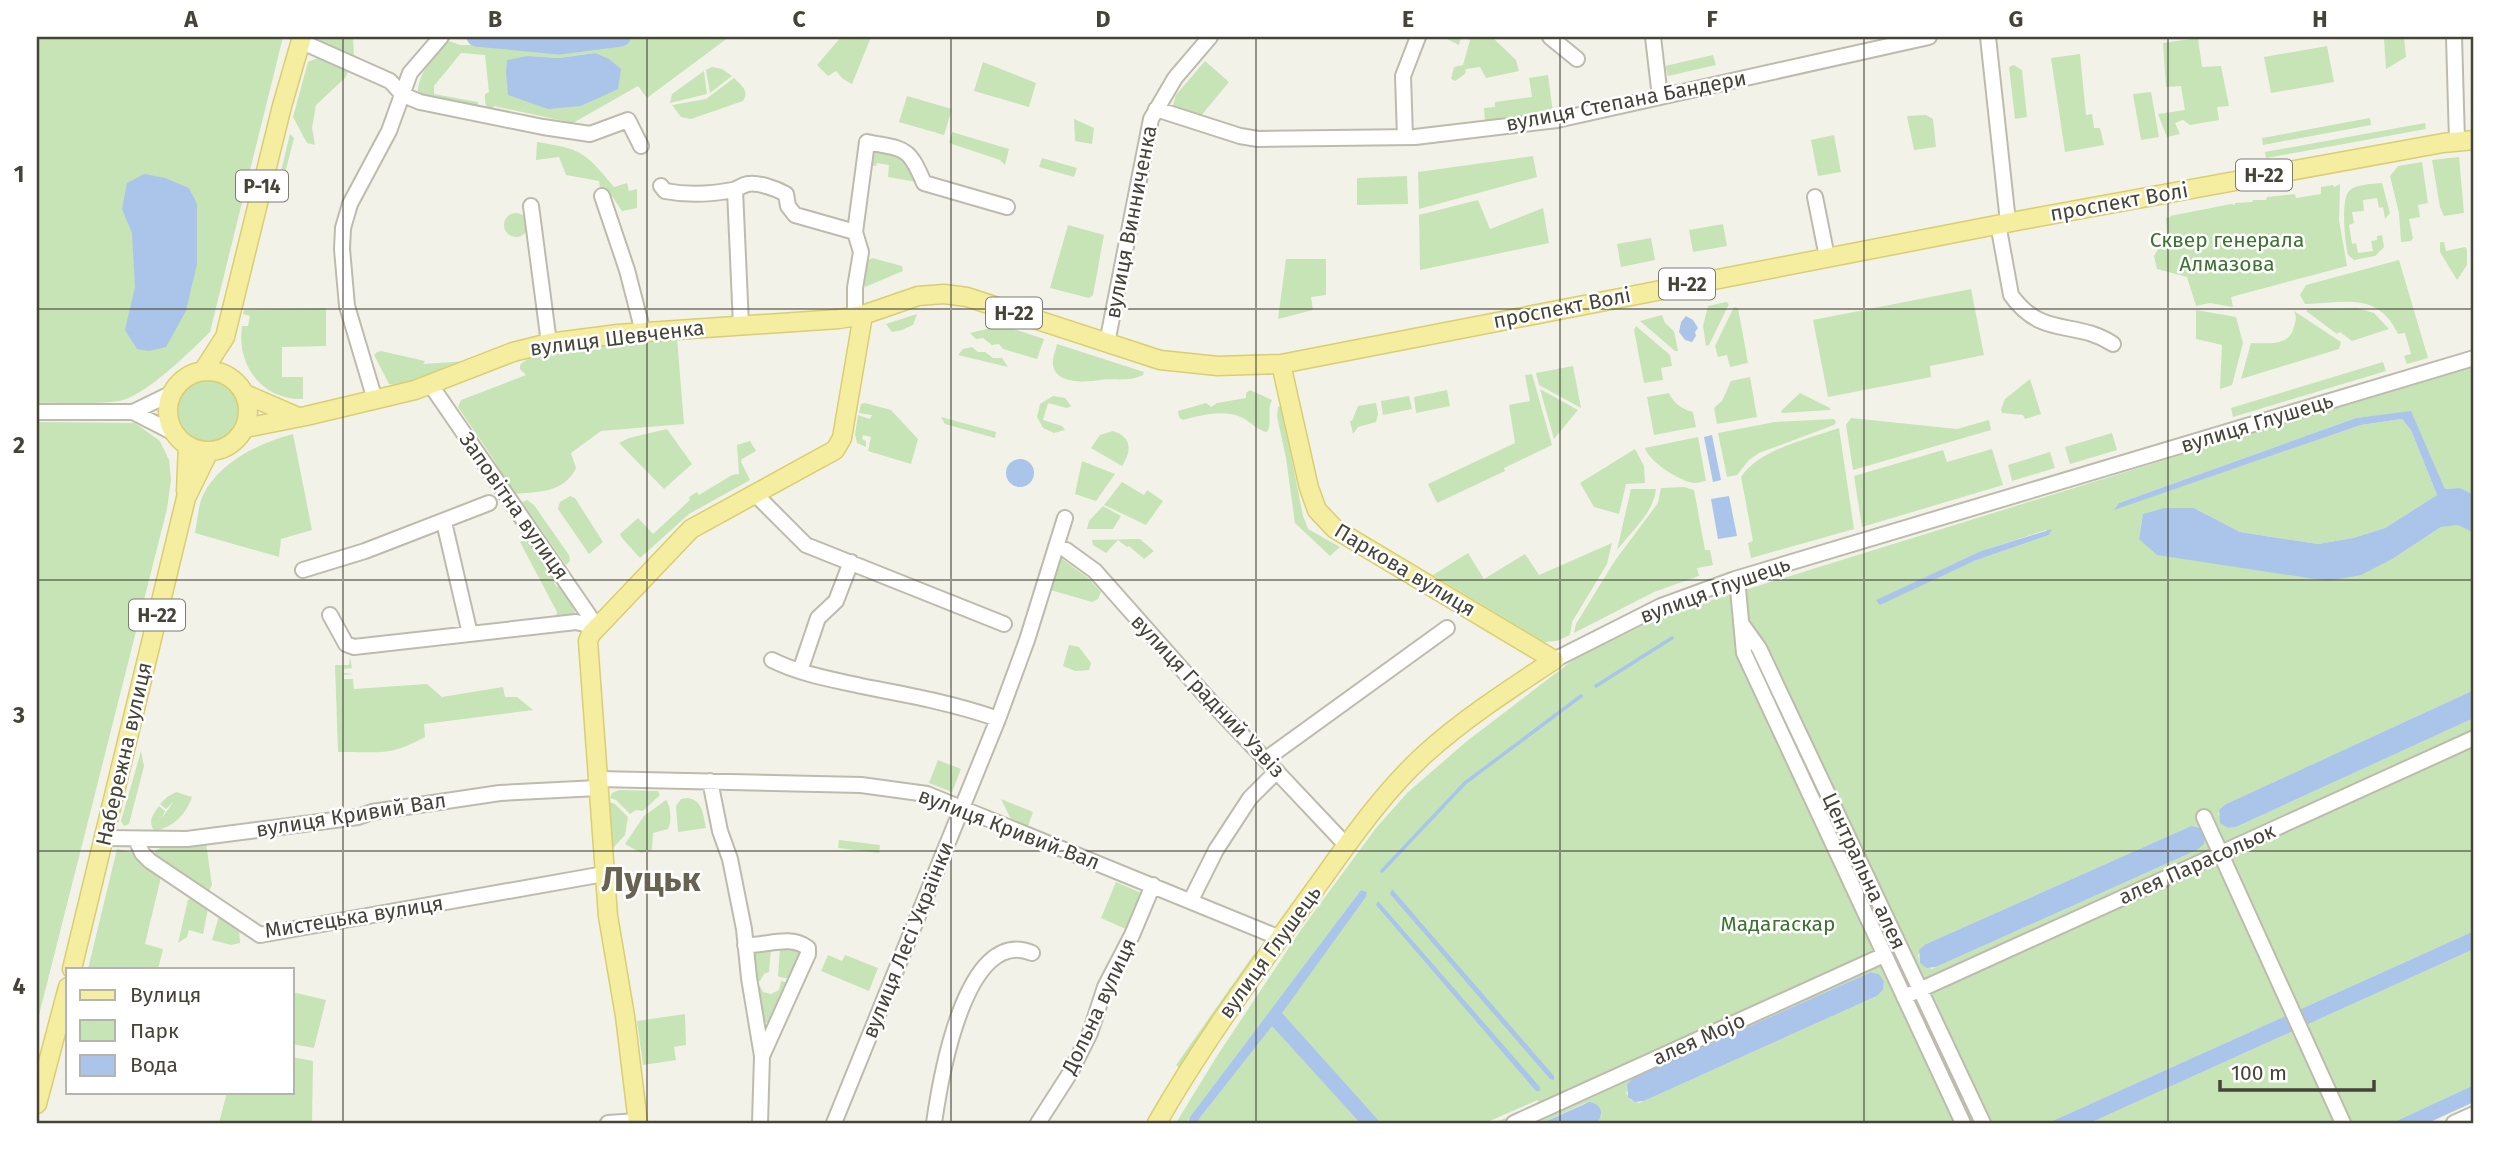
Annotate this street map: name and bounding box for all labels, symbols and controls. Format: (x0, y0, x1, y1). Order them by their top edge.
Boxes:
text: A (183, 5, 198, 33)
text: B (488, 5, 502, 33)
text: C (792, 5, 806, 33)
text: D (1096, 5, 1111, 33)
text: E (1402, 5, 1414, 33)
text: F (1706, 5, 1718, 33)
text: G (2009, 5, 2023, 33)
text: H (2312, 5, 2328, 33)
street label: вулиця Степана Бандери (1504, 65, 1748, 137)
street label: вулиця Винниченка (1100, 123, 1162, 321)
text: 1 (14, 160, 24, 188)
road number: Н-22 (2236, 160, 2292, 190)
road number: Р-14 (236, 170, 288, 202)
street label: проспект Волі (2048, 177, 2190, 227)
park label: Сквер генерала Алмазова (2150, 227, 2304, 277)
road number: Н-22 (1659, 268, 1715, 300)
street label: проспект Волі (1491, 282, 1633, 334)
road number: Н-22 (986, 298, 1042, 328)
street label: вулиця Шевченка (528, 314, 706, 362)
street label: вулиця Глушець (2178, 387, 2337, 459)
street label: Заповітна вулиця (453, 427, 575, 585)
text: 2 (13, 431, 25, 459)
street label: Паркова вулиця (1330, 518, 1480, 622)
street label: вулиця Глушець (1636, 551, 1794, 629)
road number: Н-22 (129, 600, 185, 630)
street label: вулиця Градний Узвіз (1125, 609, 1291, 783)
street label: Набережна вулиця (90, 660, 158, 848)
text: 3 (12, 701, 25, 729)
street label: вулиця Кривий Вал (915, 782, 1103, 876)
street label: вулиця Кривий Вал (254, 787, 448, 843)
street label: Центральна алея (1816, 789, 1912, 953)
street label: алея Парасольок (2115, 818, 2280, 910)
street label: вулиця Лесі Українки (857, 838, 959, 1042)
district label: Луцьк (601, 858, 701, 900)
street label: вулиця Глушець (1213, 880, 1327, 1024)
street label: Мистецька вулиця (263, 890, 445, 944)
park label: Мадагаскар (1720, 911, 1836, 937)
street label: Дольна вулиця (1056, 934, 1142, 1079)
legend (66, 968, 294, 1094)
text: 4 (13, 972, 26, 1000)
text: Вулиця (130, 982, 201, 1008)
street label: алея Mojo (1649, 1007, 1749, 1071)
text: Парк (130, 1018, 179, 1044)
scale bar (2220, 1048, 2374, 1092)
text: Вода (130, 1052, 178, 1078)
text: 100 m (2231, 1060, 2287, 1086)

